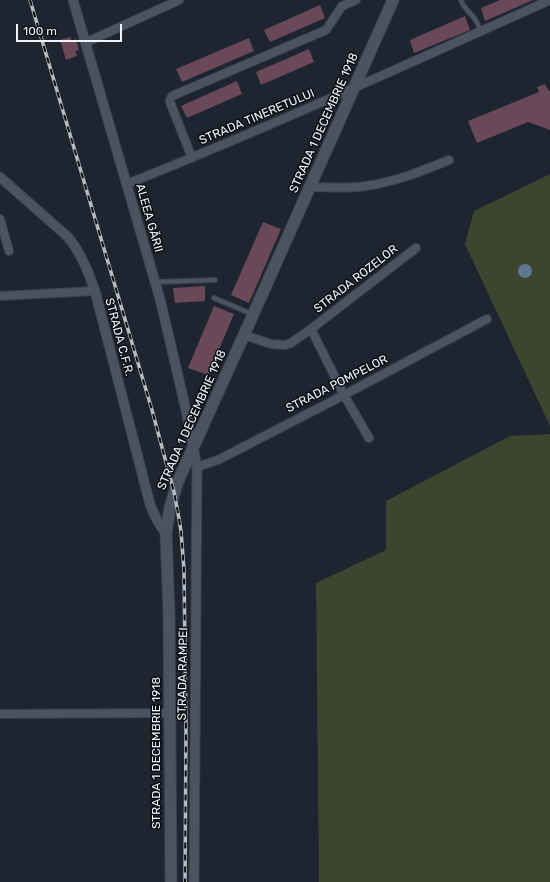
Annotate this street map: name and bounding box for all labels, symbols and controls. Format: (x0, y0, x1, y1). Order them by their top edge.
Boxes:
scale bar (18, 16, 124, 42)
text: 100 m (23, 24, 57, 38)
street label: STRADA 1 DECEMBRIE 1918 (287, 51, 361, 195)
street label: STRADA TINERETULUI (197, 86, 317, 148)
street label: ALEEA GĂRII (132, 182, 166, 254)
street label: STRADA ROZELOR (311, 242, 401, 316)
street label: STRADA C.F.R. (102, 296, 136, 378)
street label: STRADA 1 DECEMBRIE 1918 (155, 348, 229, 492)
street label: STRADA POMPELOR (284, 352, 390, 416)
street label: STRADA RAMPEI (175, 627, 191, 721)
street label: STRADA 1 DECEMBRIE 1918 (150, 677, 164, 829)

